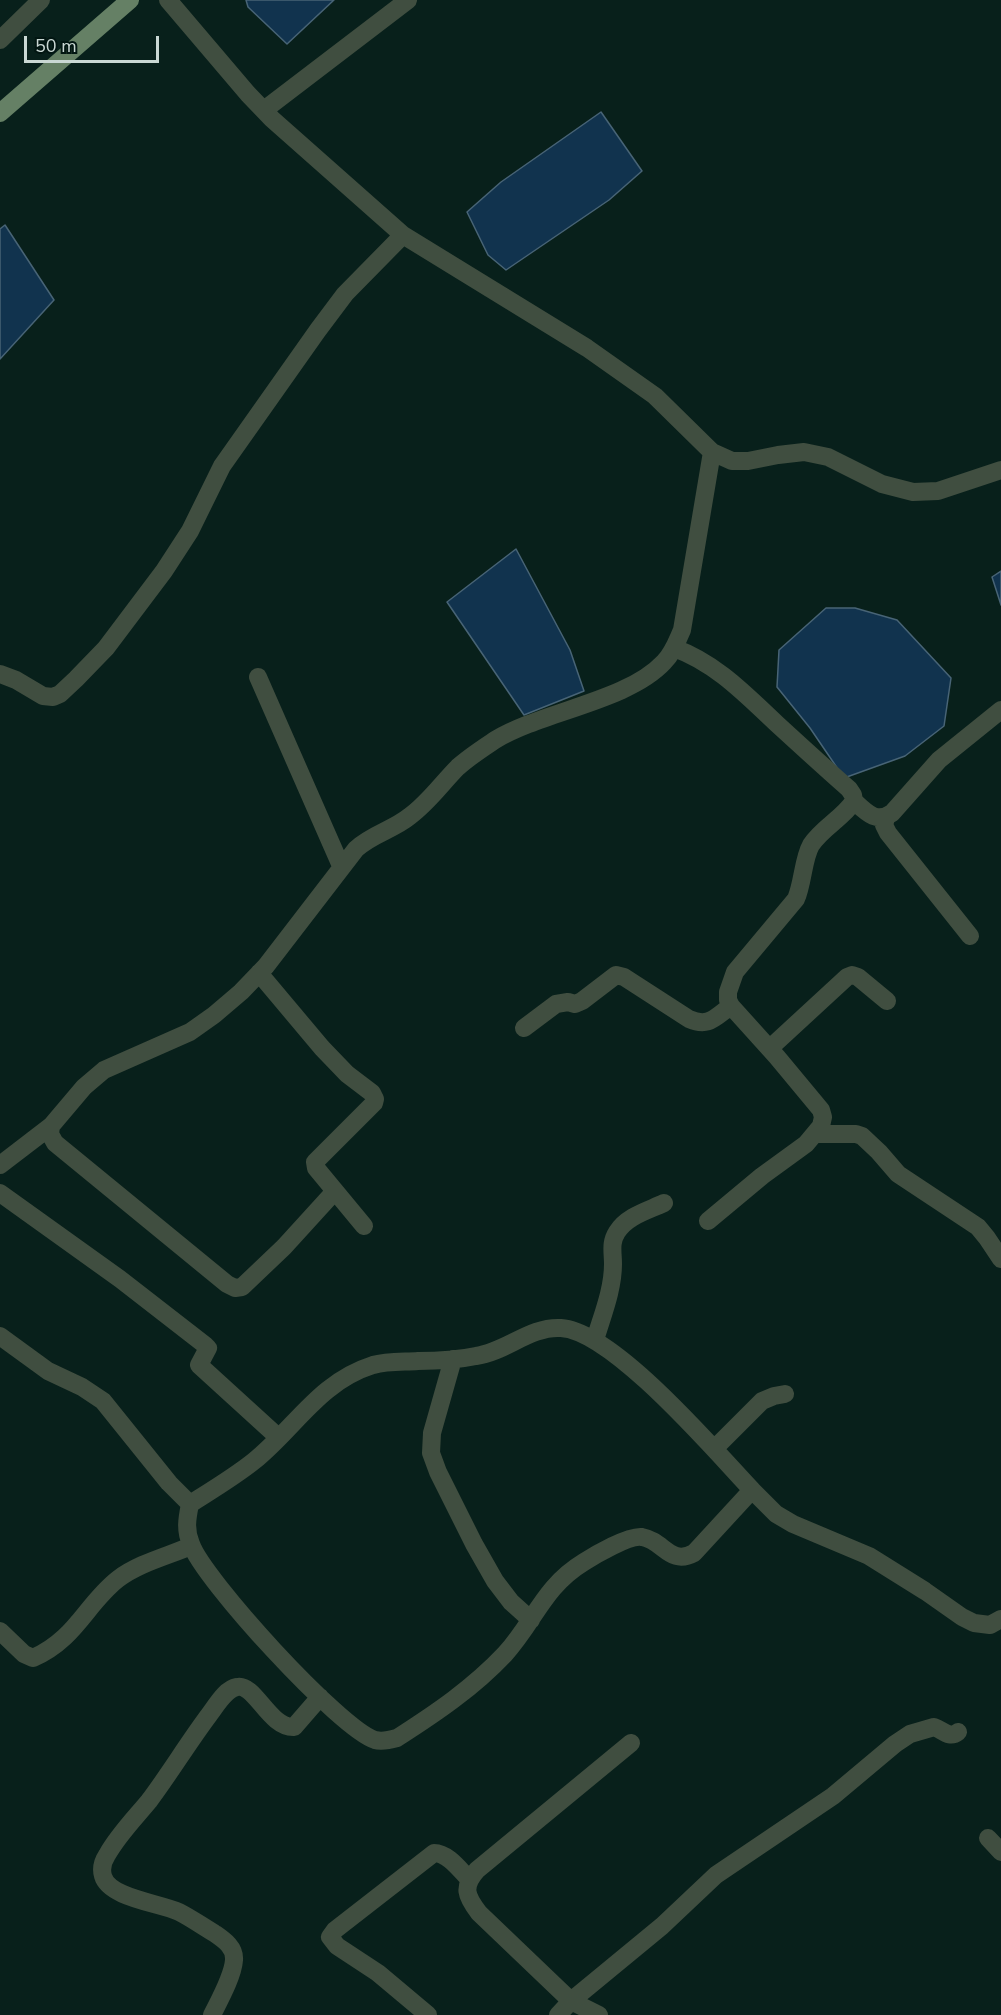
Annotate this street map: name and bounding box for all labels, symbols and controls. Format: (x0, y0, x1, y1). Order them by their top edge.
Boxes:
scale bar (27, 24, 162, 62)
text: 50 m (35, 34, 77, 58)

